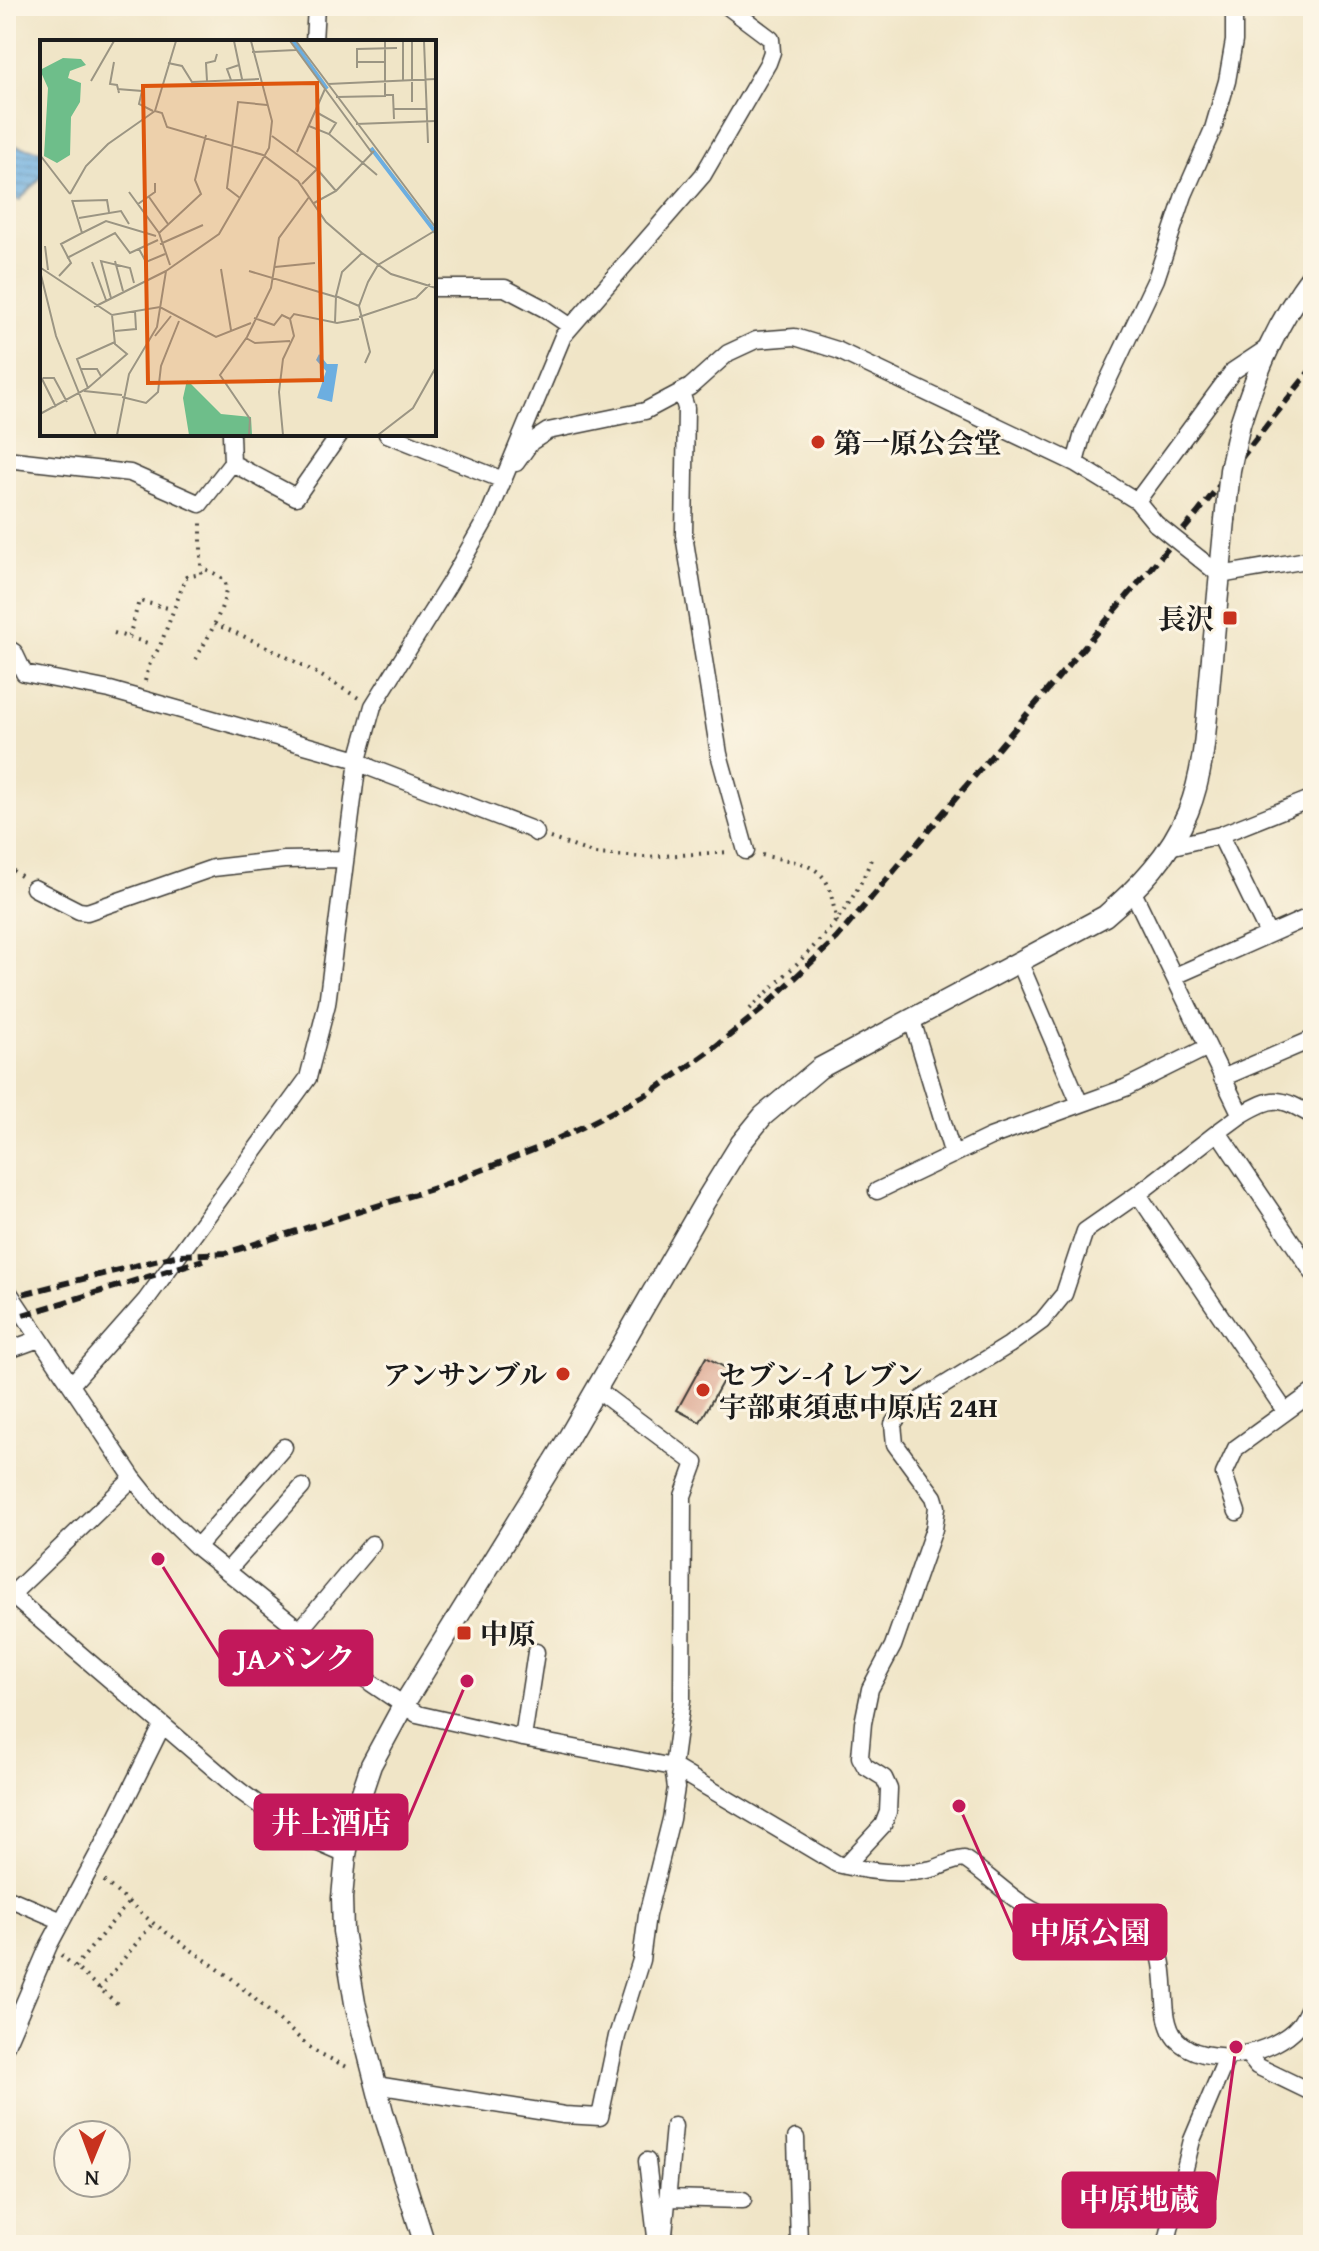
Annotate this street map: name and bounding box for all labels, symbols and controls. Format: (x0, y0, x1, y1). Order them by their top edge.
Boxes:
inset map (40, 40, 436, 436)
place label: 第一原公会堂 (834, 422, 1002, 463)
marker: 第一原公会堂 (809, 433, 827, 451)
place label: 長沢 (1158, 598, 1214, 639)
marker: 長沢 (1221, 609, 1239, 627)
place label: アンサンブル (383, 1354, 547, 1395)
place label: セブン-イレブン 宇部東須恵中原店 24H (719, 1354, 998, 1427)
marker: アンサンブル (554, 1365, 572, 1383)
marker: セブン-イレブン 宇部東須恵中原店 24H (694, 1381, 712, 1399)
place label: 中原 (480, 1613, 536, 1654)
marker: 中原 (455, 1624, 473, 1642)
callout: JAバンク (220, 1631, 372, 1685)
text: JAバンク (232, 1636, 355, 1680)
callout: 井上酒店 (255, 1795, 407, 1849)
text: 井上酒店 (271, 1800, 391, 1844)
callout: 中原公園 (1014, 1905, 1166, 1959)
text: 中原公園 (1030, 1910, 1150, 1954)
north arrow (52, 2119, 132, 2199)
text: N (84, 2163, 99, 2195)
callout: 中原地蔵 (1063, 2173, 1215, 2227)
text: 中原地蔵 (1079, 2177, 1199, 2221)

